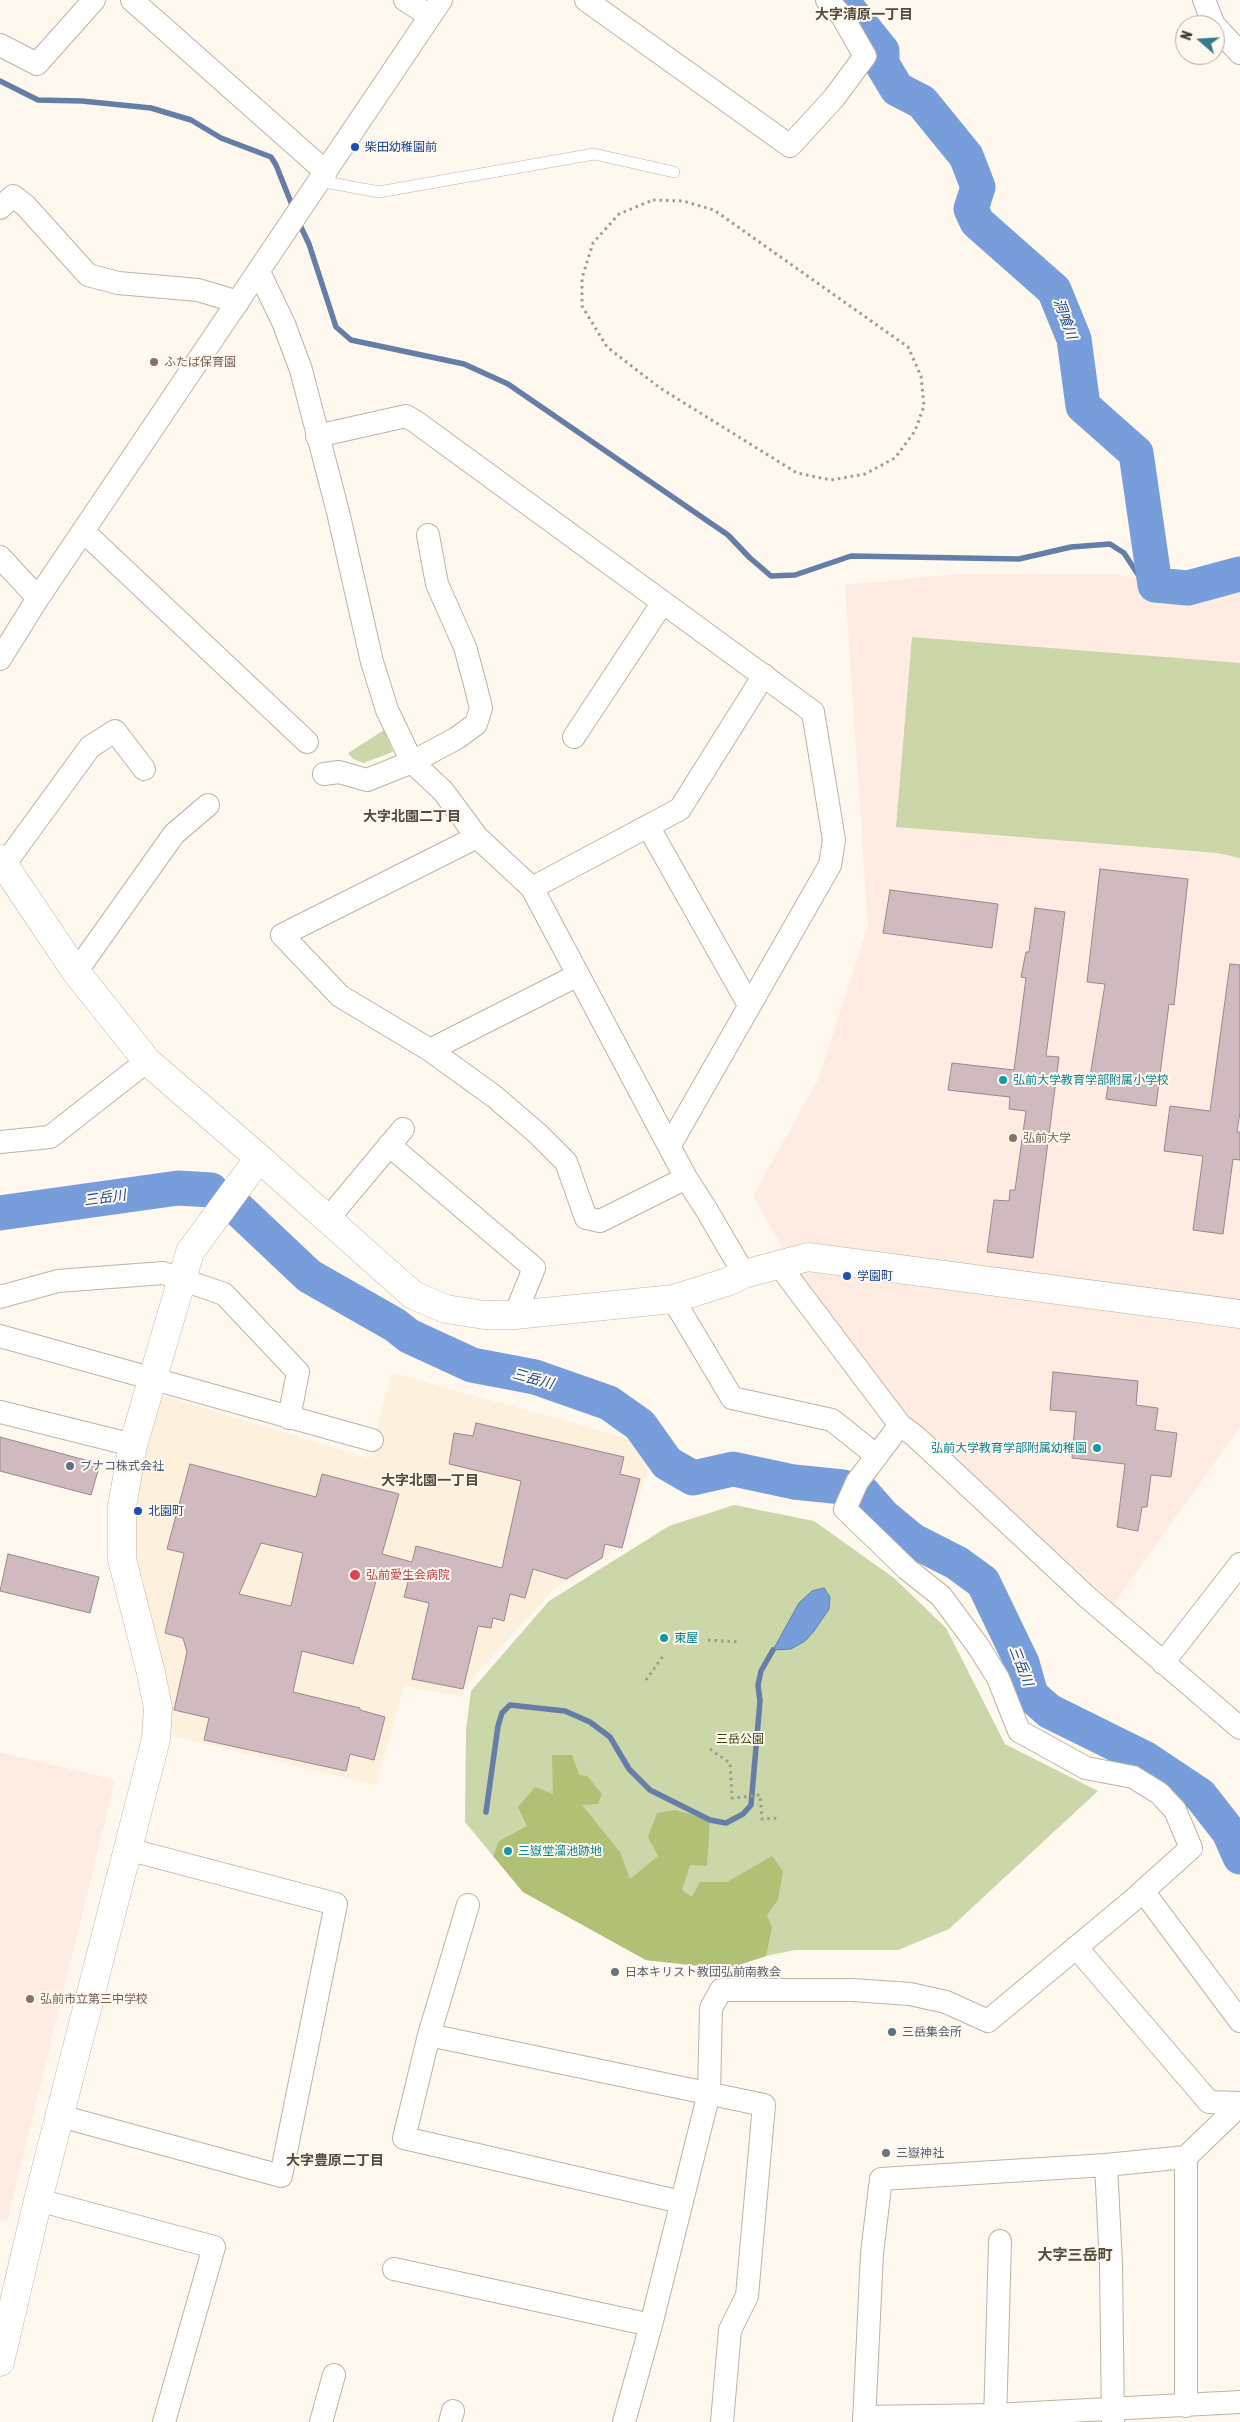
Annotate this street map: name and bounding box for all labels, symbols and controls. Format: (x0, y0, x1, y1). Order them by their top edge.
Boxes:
district label: 大字清原一丁目 (815, 7, 913, 23)
north arrow (1175, 15, 1225, 65)
text: N (1178, 29, 1196, 42)
place label: 柴田幼稚園前 (365, 140, 437, 154)
marker: 柴田幼稚園前 (349, 141, 361, 153)
water label: 洞喰川 (1050, 296, 1080, 342)
place label: ふたば保育園 (164, 355, 236, 369)
marker: ふたば保育園 (148, 356, 160, 368)
district label: 大字北園二丁目 (363, 809, 461, 825)
place label: 弘前大学教育学部附属小学校 (1013, 1073, 1169, 1087)
marker: 弘前大学教育学部附属小学校 (997, 1074, 1009, 1086)
place label: 弘前大学 (1023, 1131, 1071, 1145)
marker: 弘前大学 (1007, 1132, 1019, 1144)
water label: 三岳川 (83, 1187, 127, 1209)
place label: 学園町 (857, 1269, 893, 1283)
marker: 学園町 (841, 1270, 853, 1282)
water label: 三岳川 (511, 1365, 555, 1393)
place label: 弘前大学教育学部附属幼稚園 (931, 1441, 1087, 1455)
marker: 弘前大学教育学部附属幼稚園 (1091, 1442, 1103, 1454)
place label: ブナコ株式会社 (80, 1459, 164, 1473)
marker: ブナコ株式会社 (64, 1460, 76, 1472)
district label: 大字北園一丁目 (381, 1473, 479, 1489)
place label: 北園町 (148, 1504, 184, 1518)
marker: 北園町 (132, 1505, 144, 1517)
marker: 弘前愛生会病院 (348, 1568, 362, 1582)
place label: 弘前愛生会病院 (366, 1568, 450, 1582)
place label: 東屋 (674, 1631, 698, 1645)
marker: 東屋 (658, 1632, 670, 1644)
water label: 三岳川 (1006, 1643, 1036, 1689)
park label: 三岳公園 (716, 1732, 764, 1746)
place label: 三嶽堂溜池跡地 (518, 1844, 602, 1858)
marker: 三嶽堂溜池跡地 (502, 1845, 514, 1857)
place label: 日本キリスト教団弘前南教会 (625, 1965, 781, 1979)
marker: 日本キリスト教団弘前南教会 (609, 1966, 621, 1978)
place label: 弘前市立第三中学校 (40, 1992, 148, 2006)
marker: 弘前市立第三中学校 (24, 1993, 36, 2005)
place label: 三岳集会所 (902, 2025, 962, 2039)
marker: 三岳集会所 (886, 2026, 898, 2038)
place label: 三嶽神社 (896, 2146, 944, 2160)
marker: 三嶽神社 (880, 2147, 892, 2159)
district label: 大字豊原二丁目 (286, 2153, 384, 2169)
district label: 大字三岳町 (1038, 2246, 1112, 2264)

